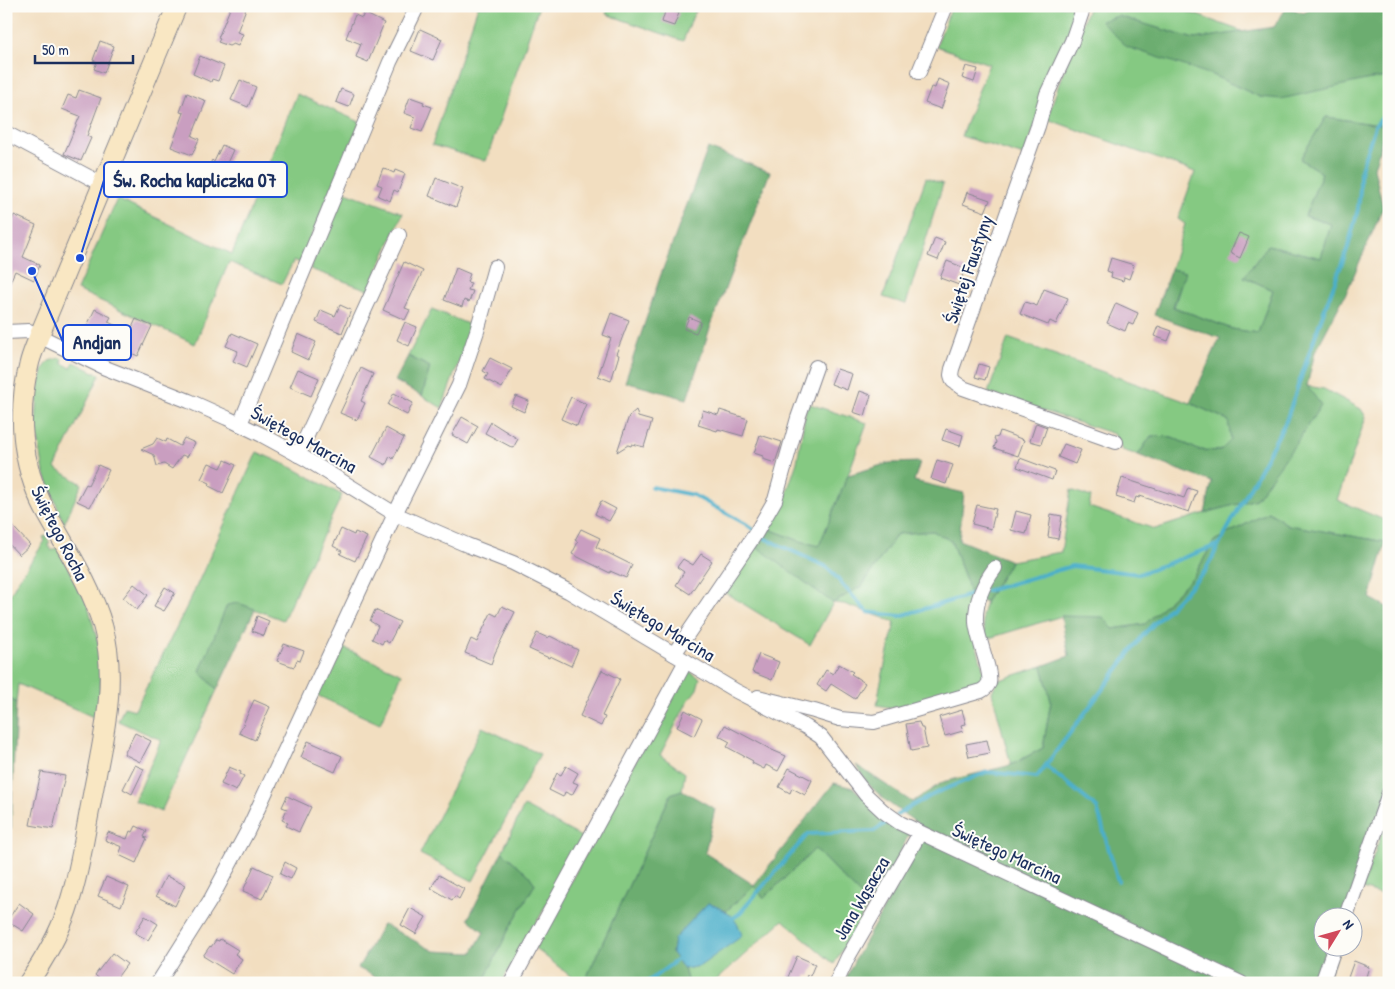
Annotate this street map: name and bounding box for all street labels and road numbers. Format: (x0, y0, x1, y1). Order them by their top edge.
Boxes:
street label: Świętej Faustyny (937, 211, 999, 327)
street label: Świętego Marcina (246, 399, 362, 479)
street label: Świętego Rocha (25, 481, 95, 585)
street label: Świętego Marcina (606, 585, 721, 668)
street label: Świętego Marcina (948, 816, 1066, 890)
street label: Jana Wąsacza (827, 851, 895, 944)

